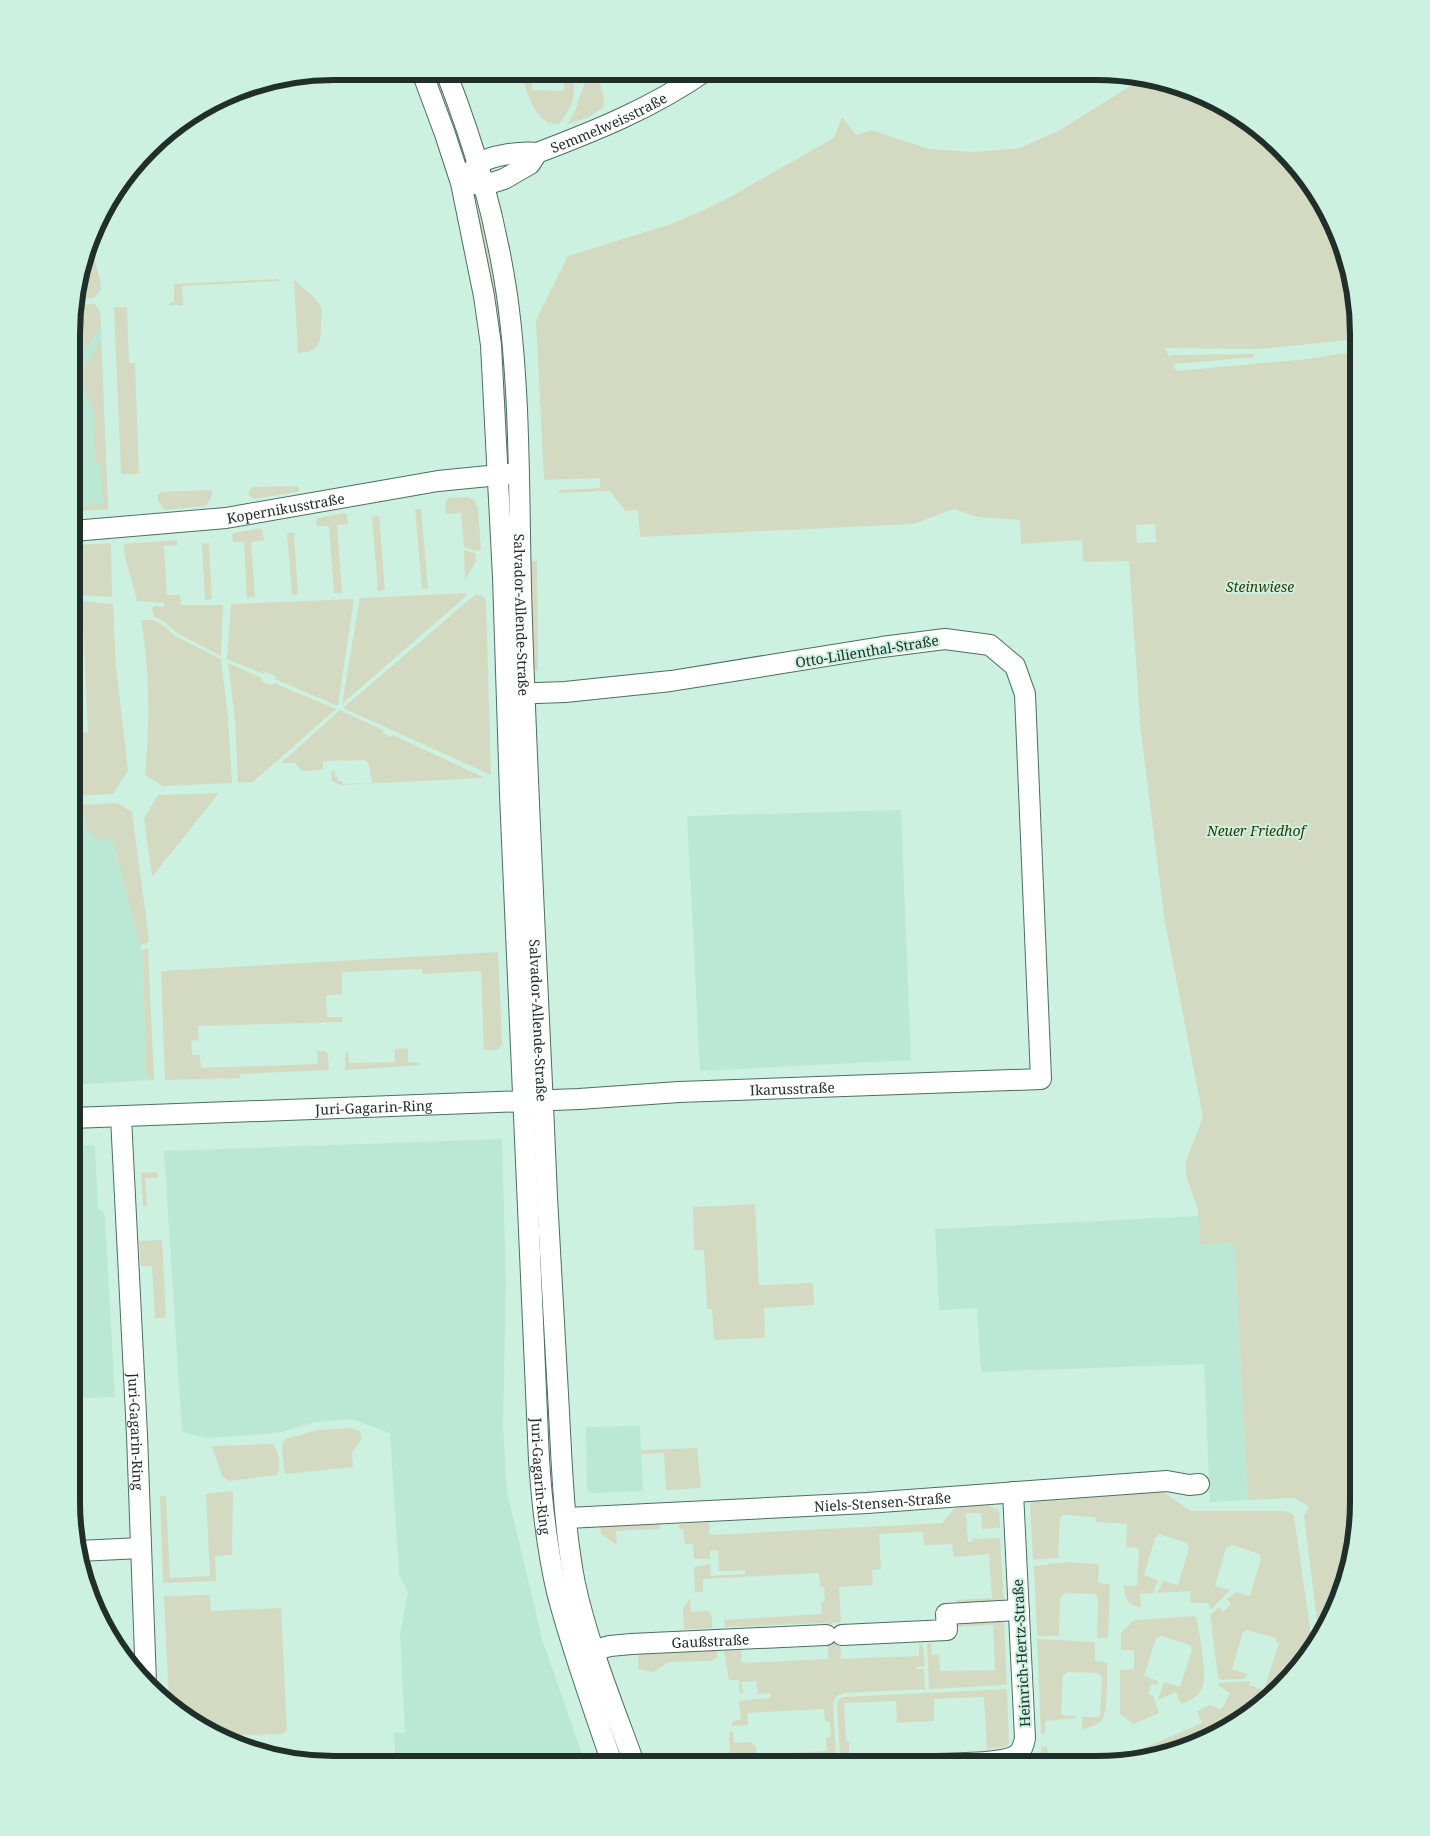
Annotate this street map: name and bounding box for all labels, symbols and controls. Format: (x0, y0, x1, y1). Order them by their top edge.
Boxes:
street label: Semmelweisstraße (547, 88, 670, 157)
street label: Kopernikusstraße (225, 488, 346, 527)
street label: Salvador-Allende-Straße (510, 533, 534, 696)
park label: Steinwiese (1226, 577, 1294, 596)
street label: Otto-Lilienthal-Straße (794, 630, 940, 672)
park label: Neuer Friedhof (1206, 821, 1308, 840)
street label: Salvador-Allende-Straße (526, 939, 552, 1102)
street label: Ikarusstraße (749, 1077, 835, 1099)
street label: Juri-Gagarin-Ring (314, 1095, 433, 1118)
street label: Juri-Gagarin-Ring (124, 1372, 149, 1491)
street label: Juri-Gagarin-Ring (528, 1416, 556, 1536)
street label: Niels-Stensen-Straße (814, 1487, 952, 1515)
street label: Heinrich-Hertz-Straße (1008, 1579, 1034, 1727)
street label: Gaußstraße (671, 1629, 750, 1652)

